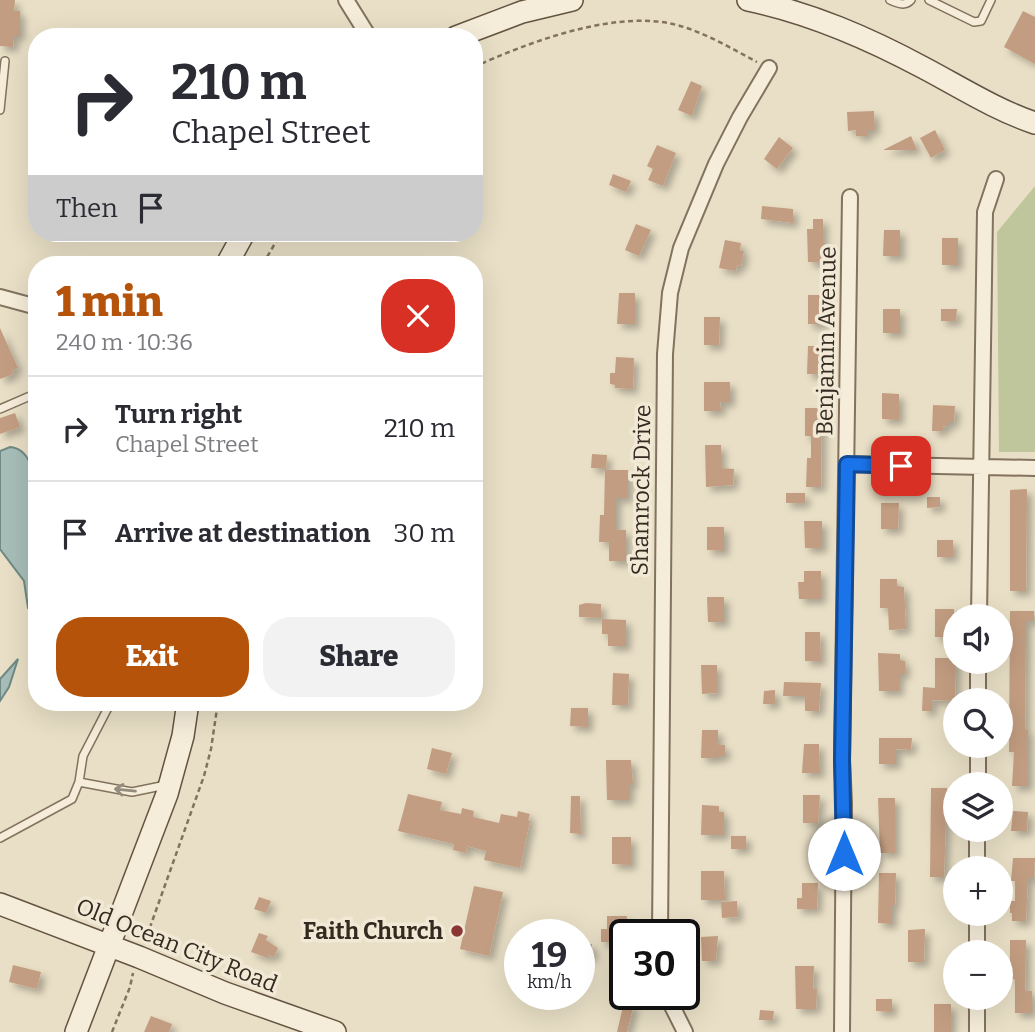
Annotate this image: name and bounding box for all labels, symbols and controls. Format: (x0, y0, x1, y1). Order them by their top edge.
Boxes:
text: 210 m (171, 53, 306, 112)
icon: right (56, 56, 147, 147)
text: Chapel Street (171, 113, 371, 151)
icon: arrive (132, 189, 170, 227)
text: Then (56, 193, 118, 224)
street label: Benjamin Avenue (810, 246, 842, 436)
text: 1 min (56, 277, 163, 327)
button: close (381, 279, 455, 353)
text: 240 m · 10:36 (56, 328, 193, 356)
text: Turn right (115, 399, 242, 430)
street label: Shamrock Drive (626, 404, 656, 576)
icon: right (56, 410, 94, 448)
text: 210 m (384, 413, 455, 444)
text: Chapel Street (115, 430, 259, 458)
pin (871, 436, 931, 496)
icon: arrive (882, 447, 920, 485)
icon: arrive (56, 515, 94, 553)
text: Arrive at destination (115, 518, 370, 549)
text: 30 m (394, 518, 455, 549)
map controls (943, 604, 1013, 1010)
button: sound (943, 604, 1013, 674)
button: Exit (56, 617, 249, 697)
button: Share (263, 617, 455, 697)
button: search (943, 688, 1013, 758)
button: layers (943, 772, 1013, 842)
one-way arrow (114, 783, 137, 796)
position arrow (807, 817, 881, 891)
button: + (943, 856, 1013, 926)
street label: Old Ocean City Road (72, 892, 282, 998)
place label: Faith Church (303, 917, 443, 945)
speed limit sign: 30 (609, 919, 700, 1010)
marker: Faith Church (449, 923, 465, 939)
text: 19 (532, 934, 567, 976)
button: − (943, 940, 1013, 1010)
text: km/h (527, 971, 572, 993)

